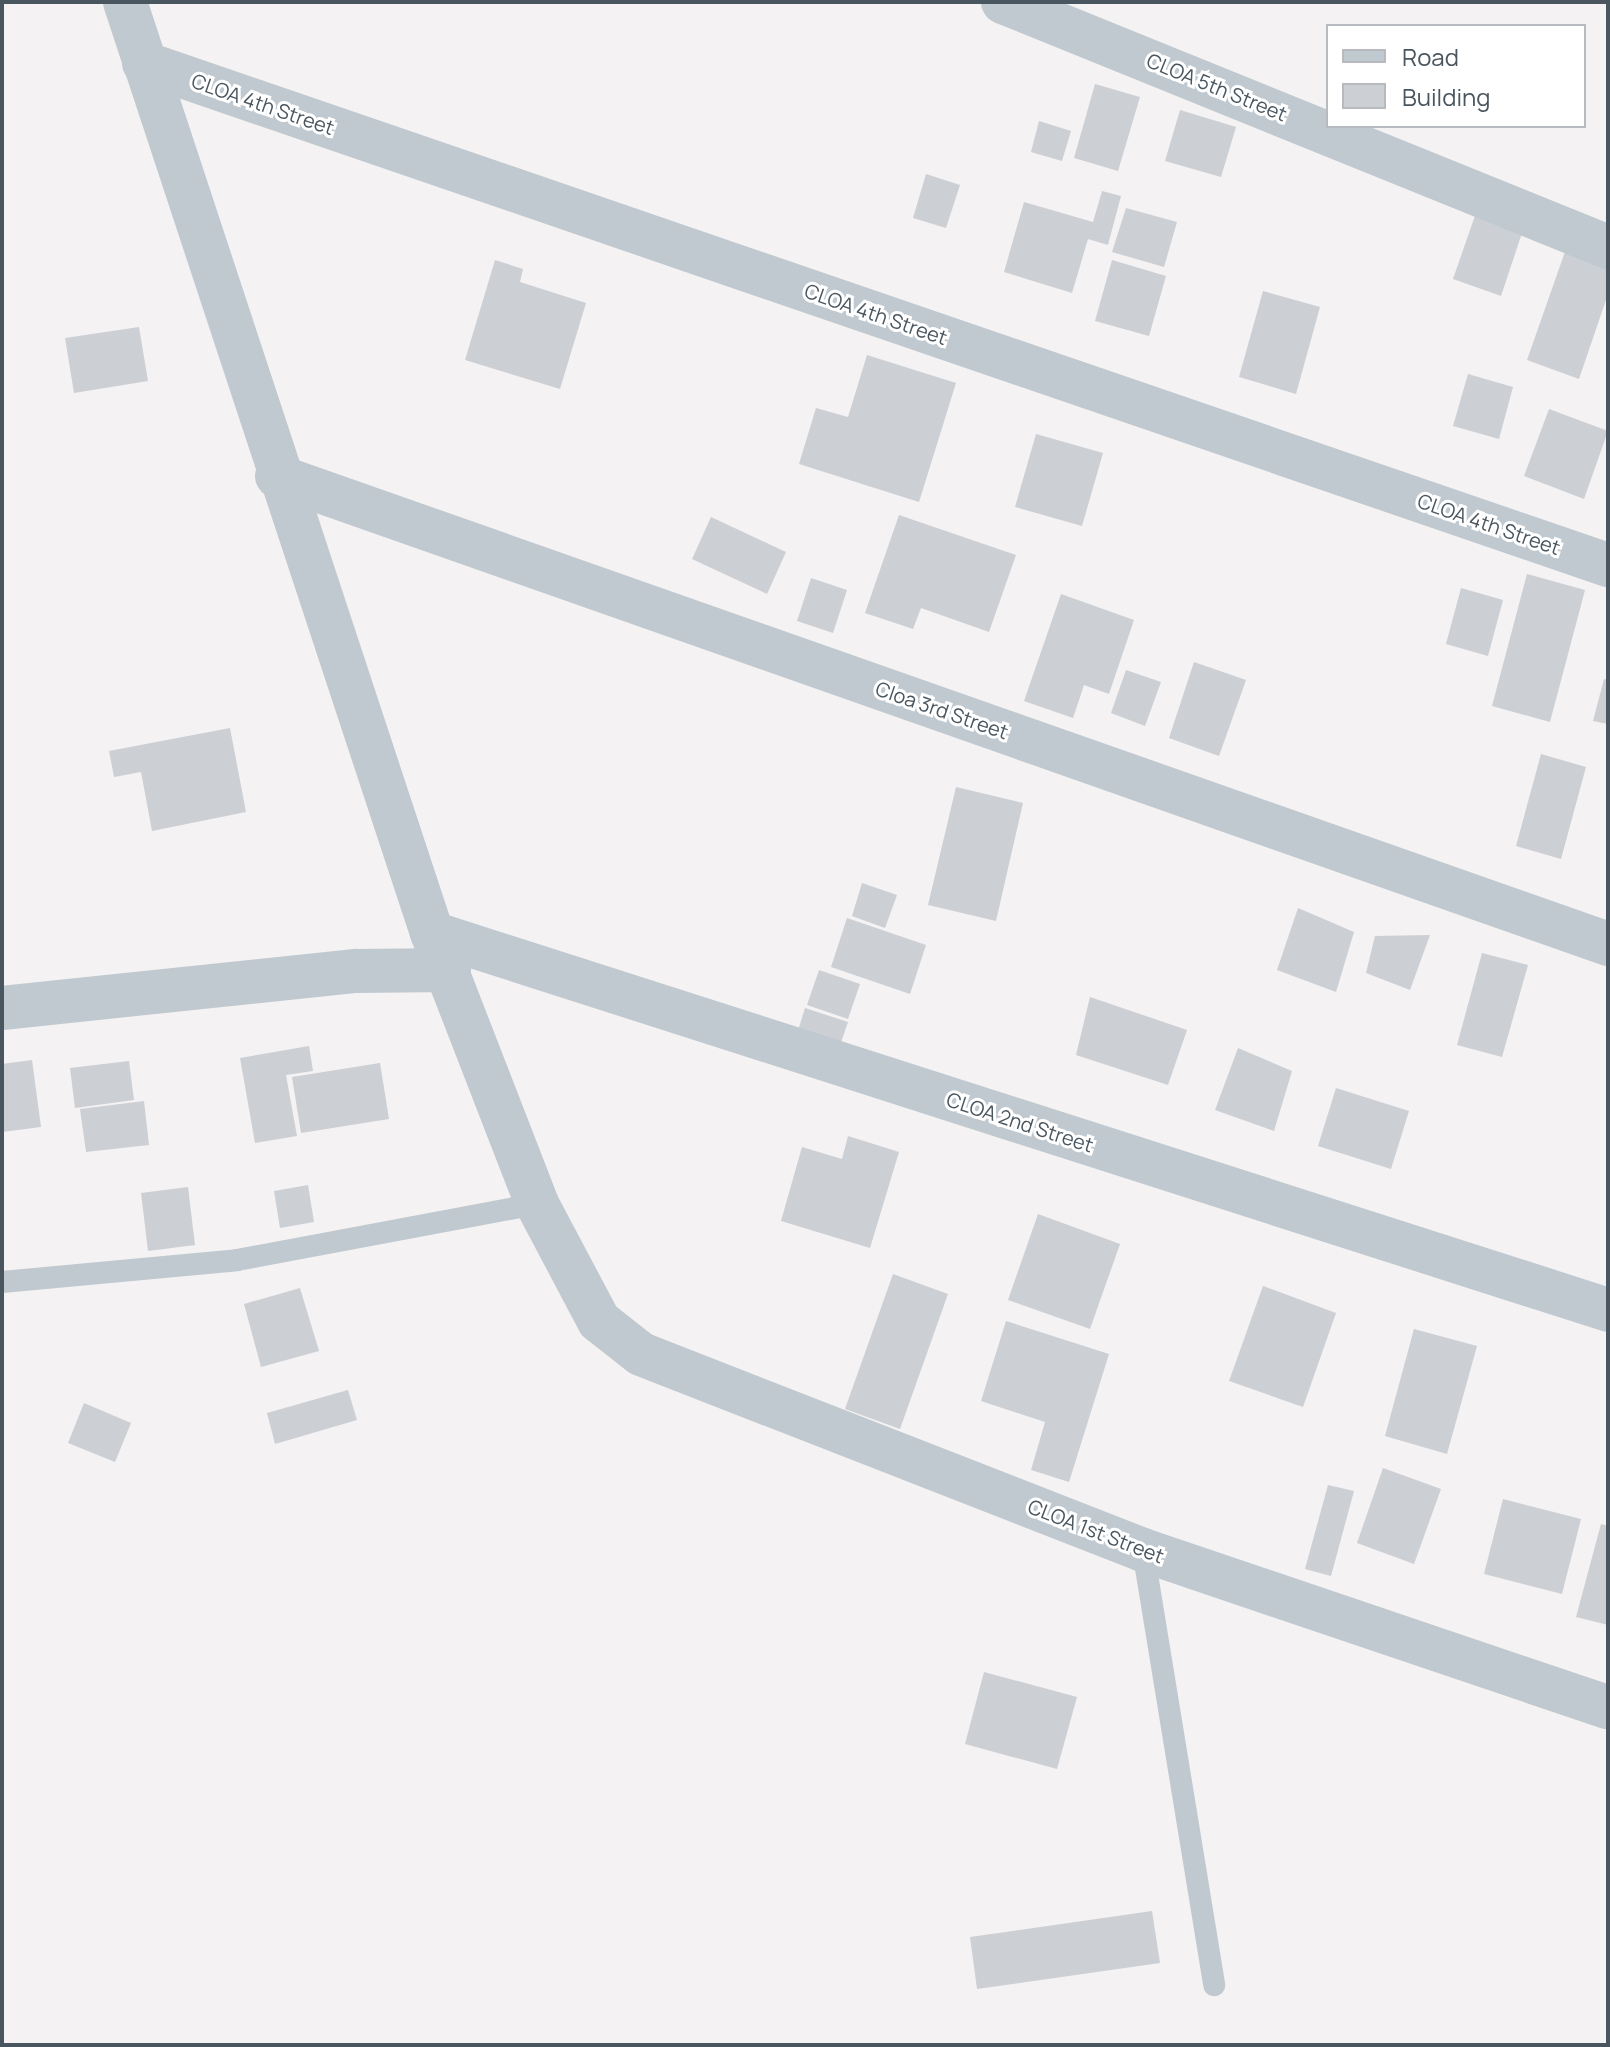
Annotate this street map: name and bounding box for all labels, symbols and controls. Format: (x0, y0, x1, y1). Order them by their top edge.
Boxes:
legend (1326, 24, 1586, 128)
text: Road (1402, 40, 1459, 73)
street label: CLOA 5th Street (1143, 48, 1291, 126)
street label: CLOA 4th Street (189, 68, 337, 140)
text: Building (1402, 80, 1490, 113)
street label: CLOA 4th Street (802, 278, 950, 350)
street label: CLOA 4th Street (1415, 488, 1563, 560)
street label: Cloa 3rd Street (873, 676, 1011, 744)
street label: CLOA 2nd Street (944, 1087, 1096, 1157)
street label: CLOA 1st Street (1025, 1494, 1167, 1568)

